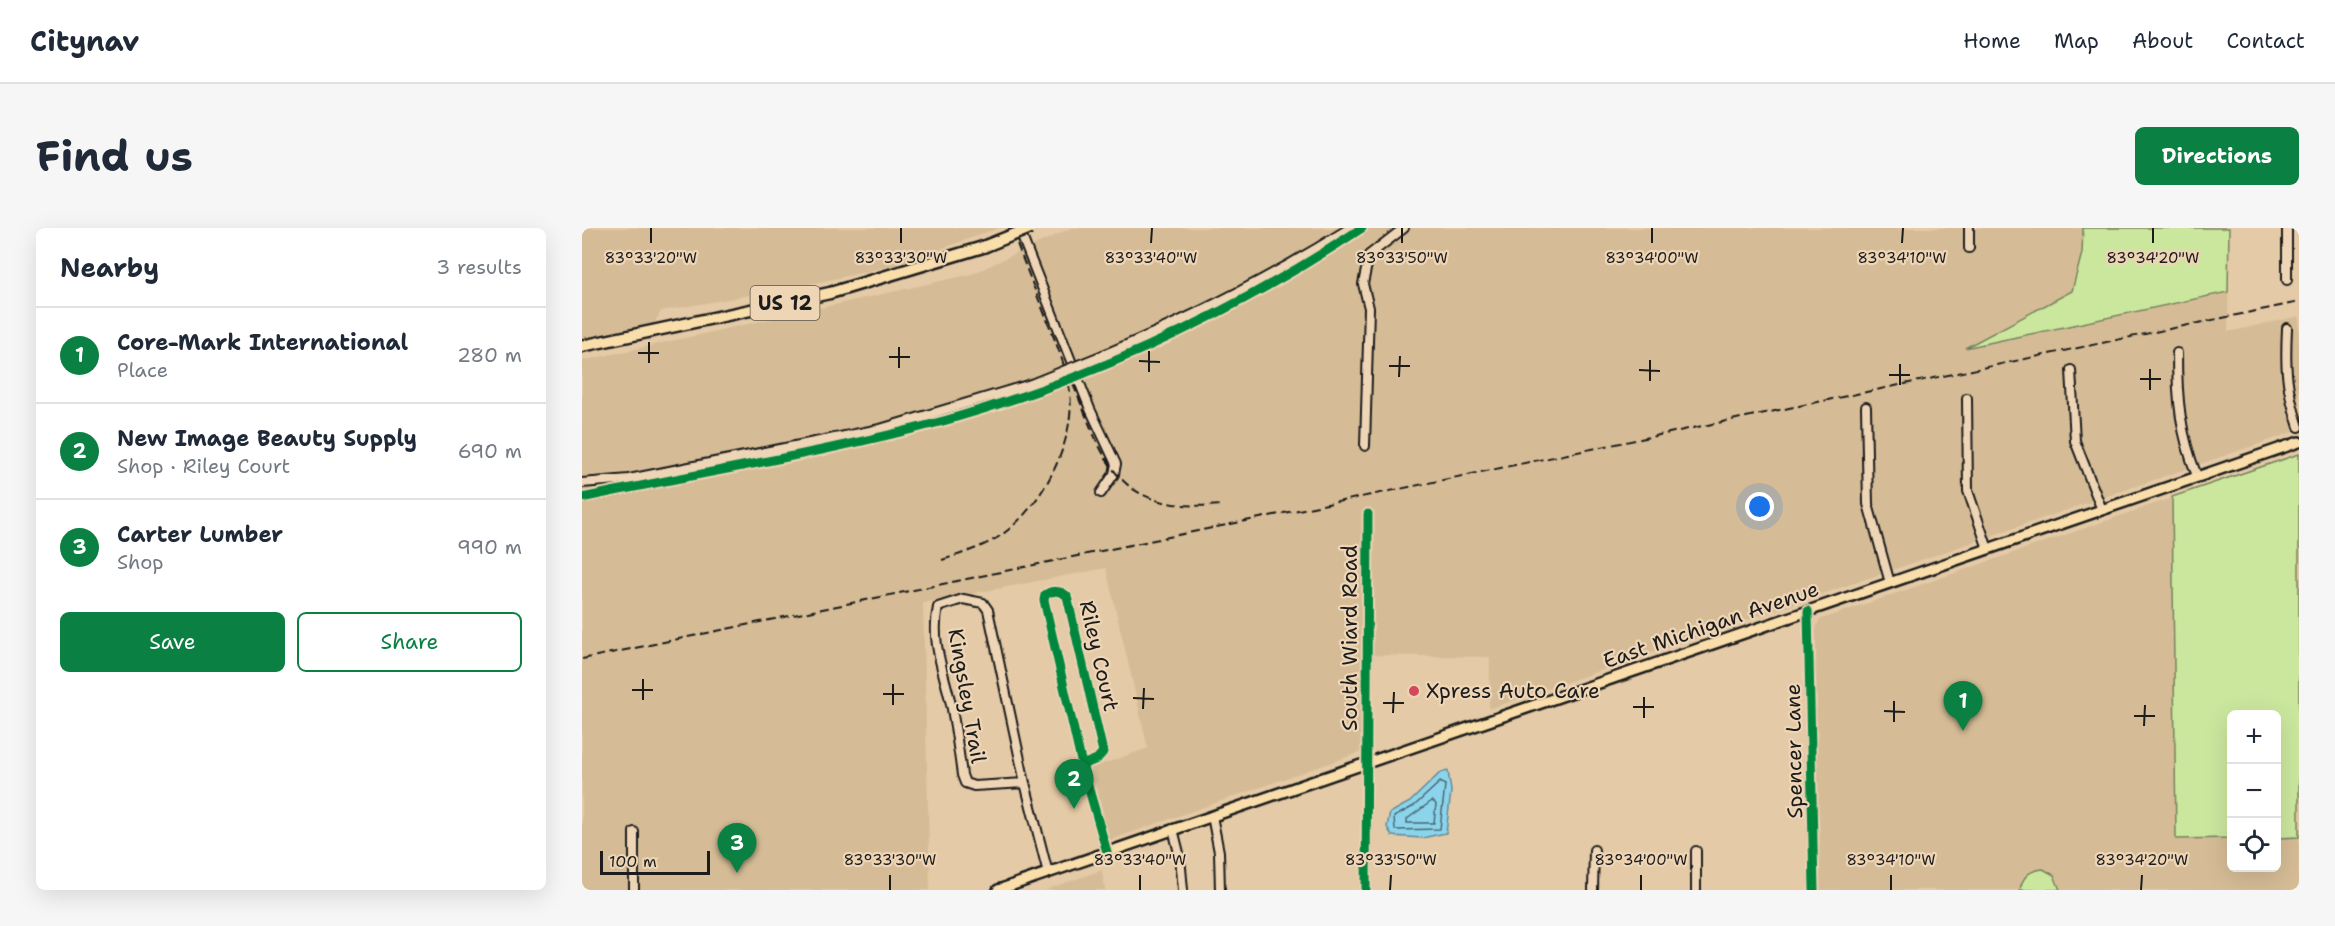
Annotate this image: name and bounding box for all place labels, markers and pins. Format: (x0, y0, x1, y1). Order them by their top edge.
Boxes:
place label: Xpress Auto Care (1426, 677, 1600, 705)
pin: 1 (1944, 682, 1982, 731)
marker: Xpress Auto Care (1407, 684, 1421, 698)
pin: 2 (1054, 760, 1094, 809)
pin: 3 (718, 824, 756, 873)

